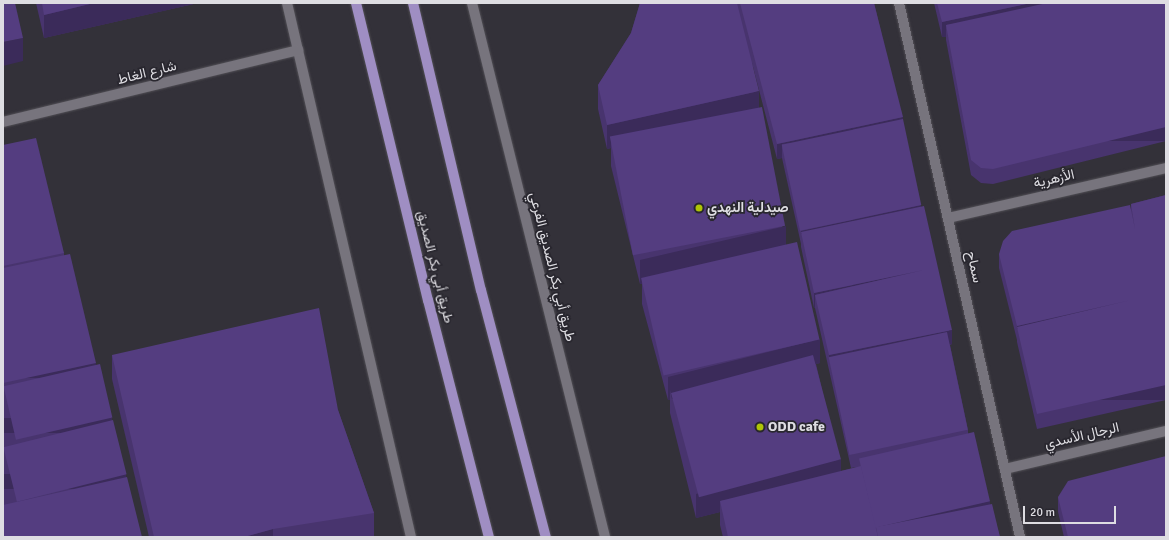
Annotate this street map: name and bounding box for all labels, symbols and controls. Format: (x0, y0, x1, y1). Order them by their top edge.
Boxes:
street label: شارع الغاط (116, 58, 178, 88)
street label: الأزهرية (1032, 166, 1076, 192)
street label: طريق أبي بكر الصديق الفرعي (525, 191, 579, 343)
place label: صيدلية النهدي (707, 200, 789, 216)
marker: صيدلية النهدي (694, 203, 704, 213)
street label: طريق أبي بكر الصديق (413, 209, 457, 325)
street label: سماح (962, 249, 986, 285)
place label: ODD cafe (768, 419, 825, 435)
street label: الرجال الأسدي (1043, 419, 1121, 453)
marker: ODD cafe (755, 422, 765, 432)
scale bar (1025, 498, 1118, 524)
text: 20 m (1030, 505, 1055, 520)

